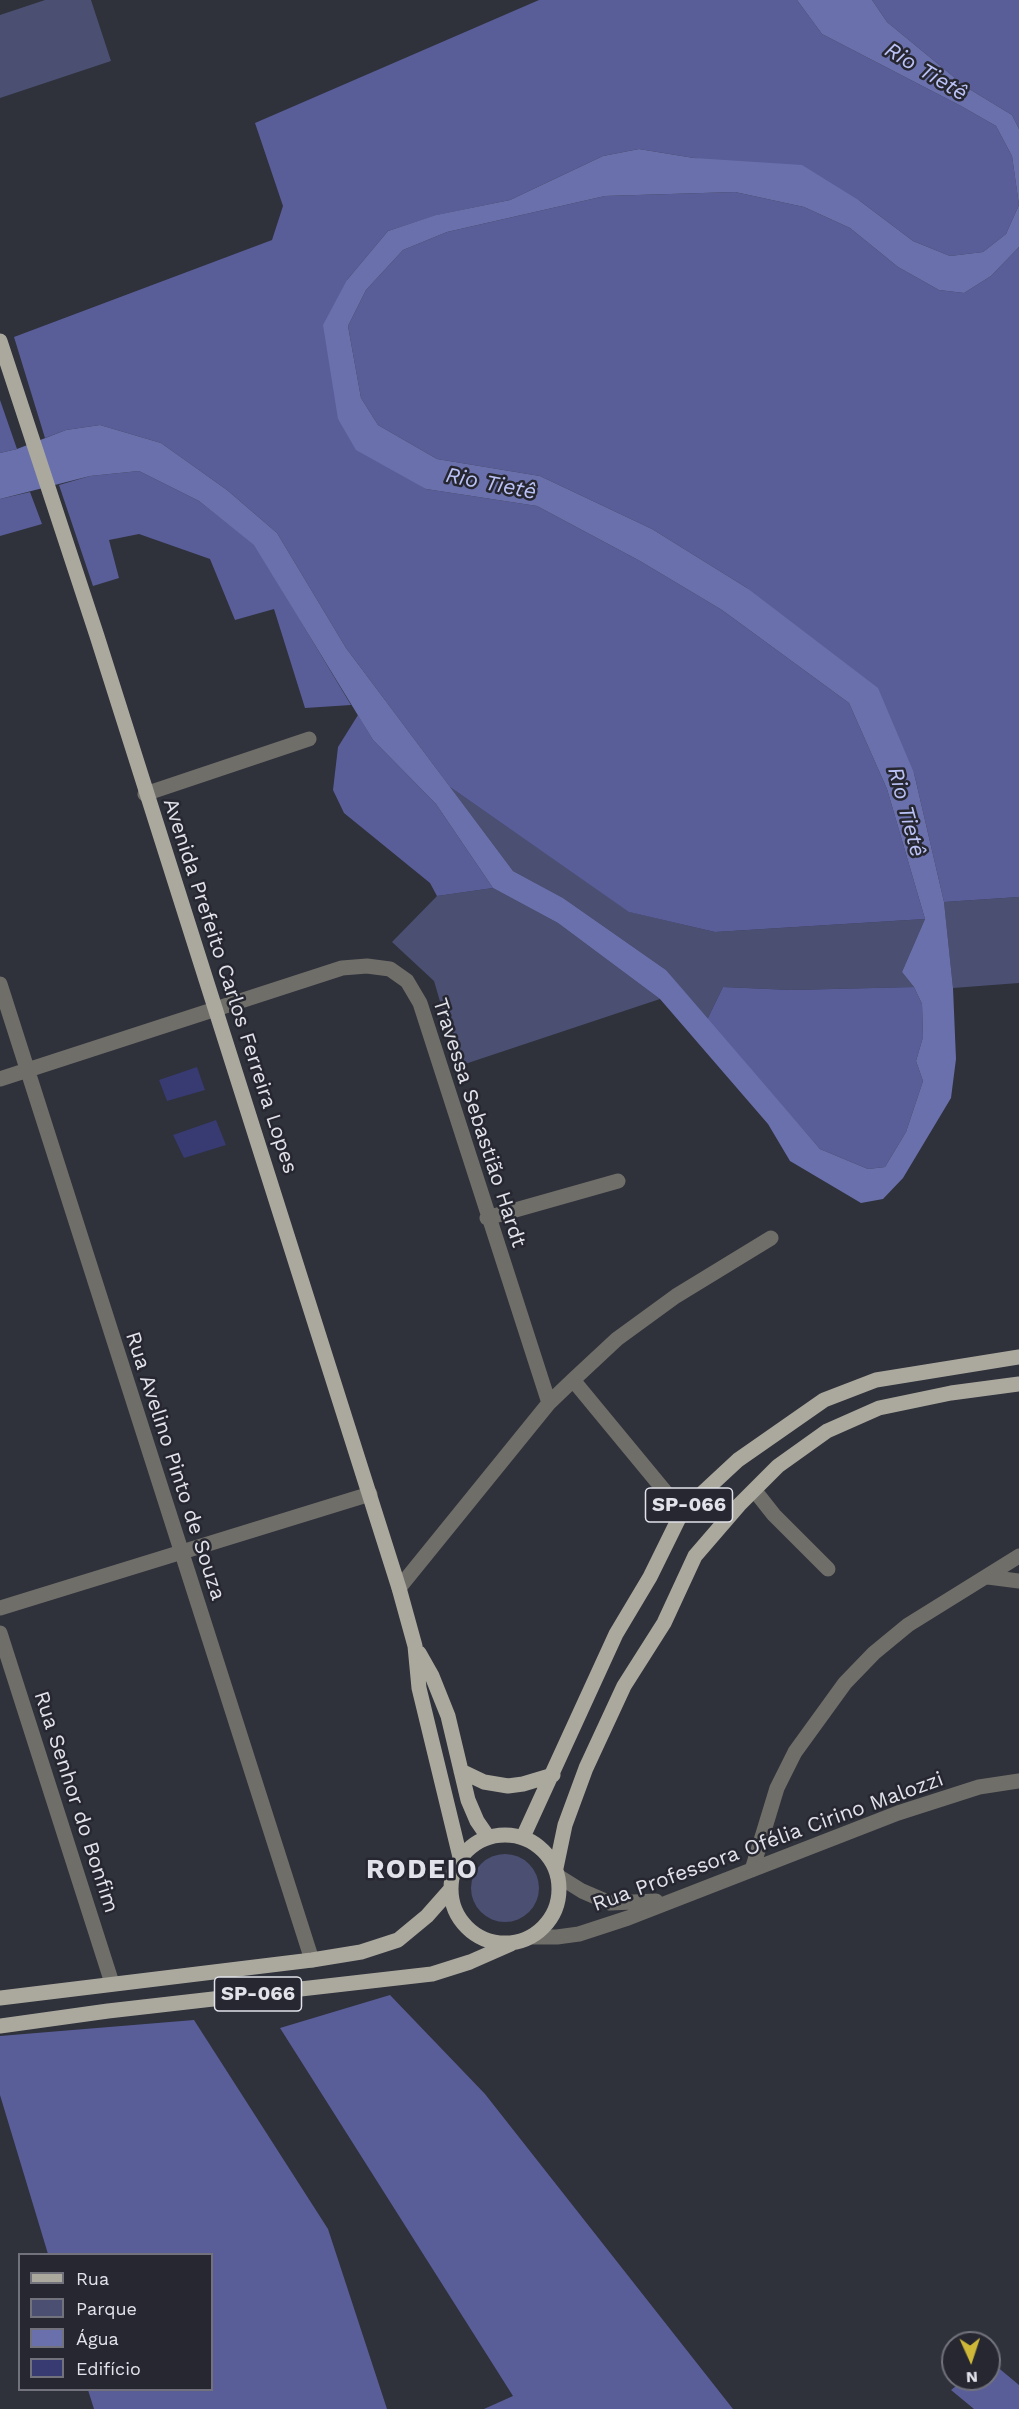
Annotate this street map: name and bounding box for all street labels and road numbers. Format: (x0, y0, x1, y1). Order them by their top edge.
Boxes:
street label: Avenida Prefeito Carlos Ferreira Lopes (157, 795, 303, 1177)
street label: Travessa Sebastião Hardt (427, 995, 531, 1251)
street label: Rua Avelino Pinto de Souza (120, 1328, 230, 1604)
road number: SP-066 (646, 1488, 732, 1522)
street label: Rua Senhor do Bonfim (28, 1688, 124, 1916)
street label: Rua Professora Ofélia Cirino Malozzi (589, 1767, 947, 1917)
road number: SP-066 (214, 1977, 302, 2011)

